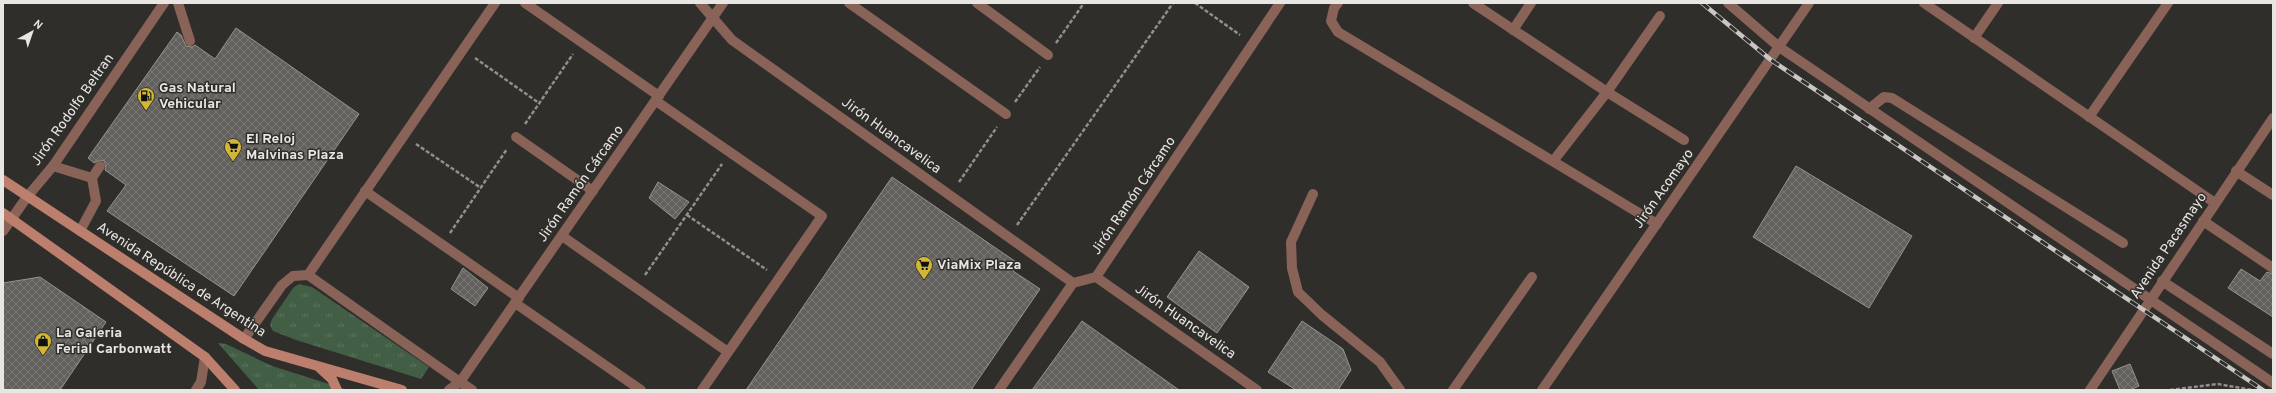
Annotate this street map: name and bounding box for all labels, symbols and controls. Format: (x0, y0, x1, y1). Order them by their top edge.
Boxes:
north arrow (12, 12, 52, 52)
text: N (30, 17, 45, 33)
street label: Jirón Rodolfo Beltran (28, 51, 118, 169)
place label: Gas Natural Vehicular (159, 80, 236, 113)
fuel station icon: Gas Natural Vehicular (136, 86, 156, 111)
street label: Jirón Huancavelica (838, 94, 944, 178)
street label: Jirón Ramón Cárcamo (534, 122, 628, 246)
place label: El Reloj Malvinas Plaza (246, 131, 344, 164)
street label: Jirón Ramón Cárcamo (1088, 134, 1180, 258)
supermarket icon: El Reloj Malvinas Plaza (223, 137, 243, 162)
street label: Jirón Acomayo (1630, 146, 1698, 232)
street label: Avenida Pacasmayo (2127, 189, 2211, 303)
street label: Avenida República de Argentina (93, 219, 269, 341)
supermarket icon: ViaMix Plaza (914, 255, 934, 280)
place label: ViaMix Plaza (937, 257, 1021, 274)
street label: Jirón Huancavelica (1131, 281, 1239, 363)
place label: La Galeria Ferial Carbonwatt (56, 325, 172, 358)
shop icon: La Galeria Ferial Carbonwatt (33, 331, 53, 356)

